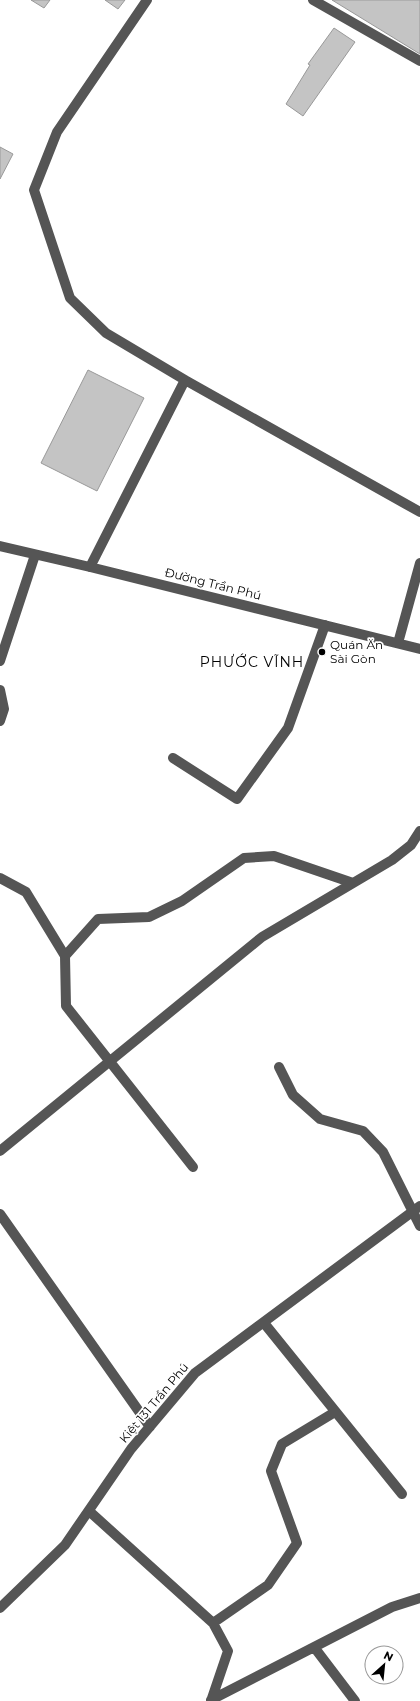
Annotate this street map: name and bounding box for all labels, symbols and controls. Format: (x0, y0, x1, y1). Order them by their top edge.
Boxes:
street label: Đường Trần Phú (163, 564, 263, 603)
place label: Quán Ăn Sài Gòn (330, 637, 383, 666)
marker: Quán Ăn Sài Gòn (317, 647, 327, 657)
district label: PHƯỚC VĨNH (200, 653, 304, 671)
street label: Kiệt 131 Trần Phú (116, 1360, 191, 1446)
north arrow (364, 1645, 404, 1685)
text: N (381, 1648, 396, 1664)

